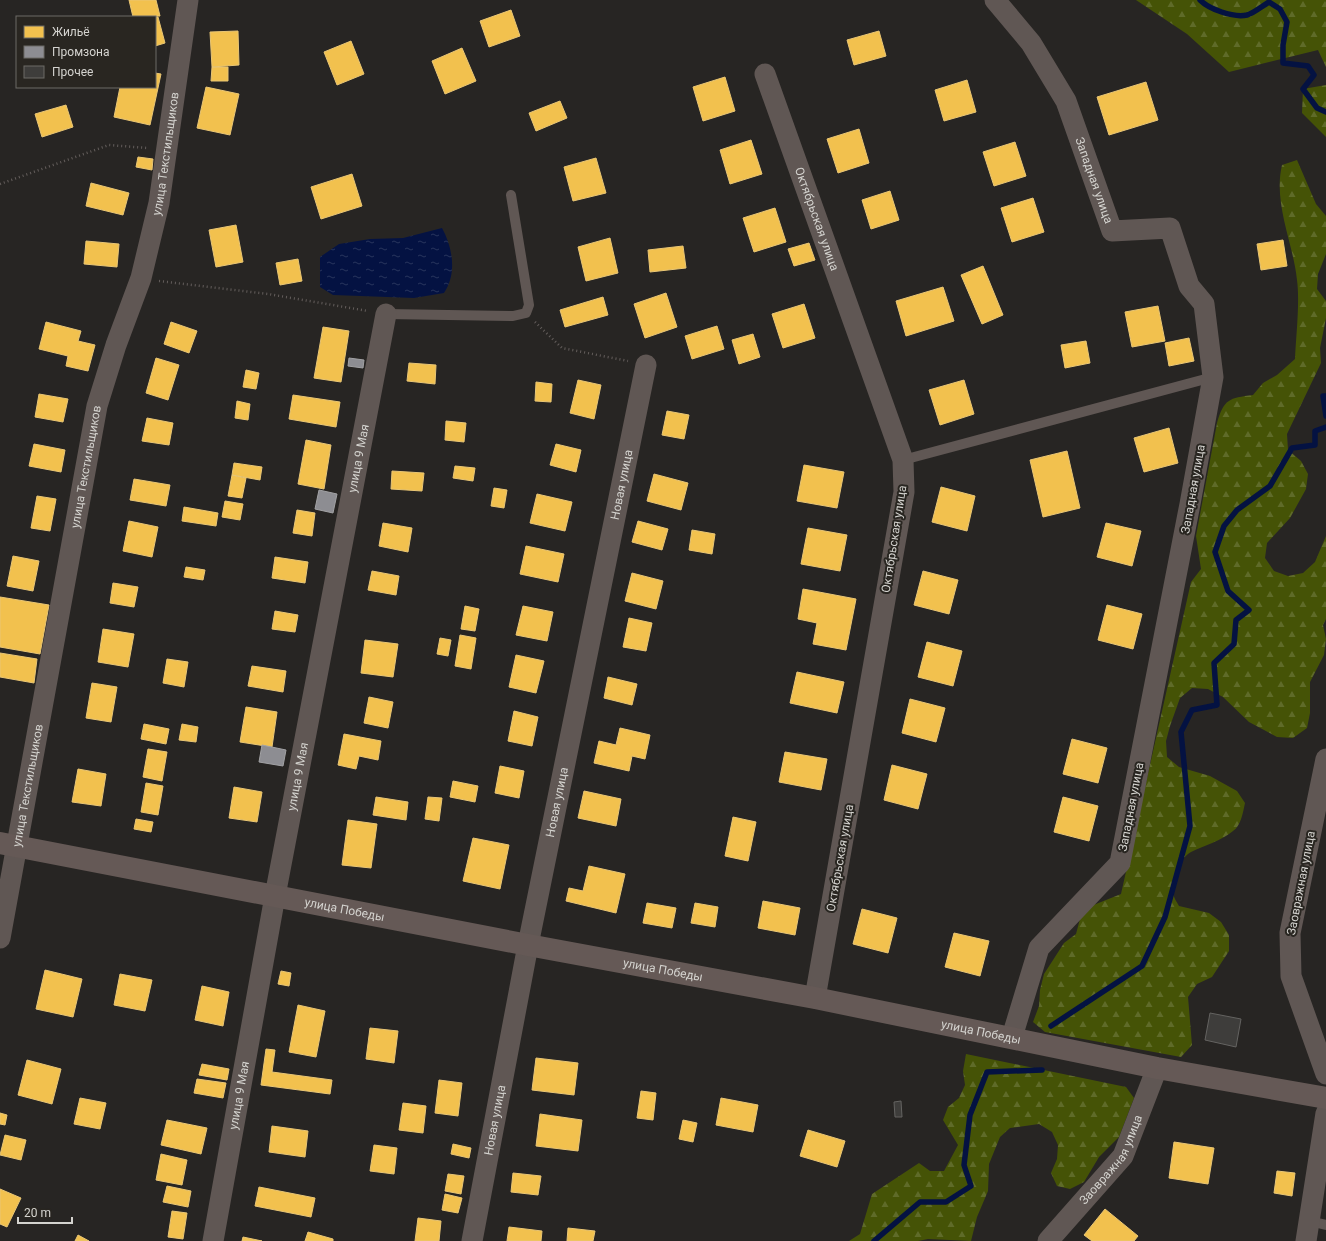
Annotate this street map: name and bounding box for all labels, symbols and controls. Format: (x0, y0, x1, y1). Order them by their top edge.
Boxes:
legend (16, 16, 156, 88)
text: Жильё (52, 25, 90, 39)
text: Промзона (52, 45, 109, 59)
text: Прочее (52, 65, 93, 79)
street label: улица Текстильщиков (149, 91, 182, 217)
street label: Западная улица (1072, 135, 1116, 225)
street label: Октябрьская улица (792, 165, 842, 273)
street label: улица Текстильщиков (68, 404, 104, 529)
street label: улица 9 Мая (345, 423, 372, 494)
street label: Западная улица (1178, 443, 1208, 535)
street label: Новая улица (608, 448, 636, 521)
street label: Октябрьская улица (879, 484, 909, 594)
street label: улица Текстильщиков (10, 723, 46, 848)
street label: улица 9 Мая (284, 741, 311, 812)
street label: Западная улица (1116, 761, 1146, 853)
street label: Новая улица (543, 766, 571, 839)
street label: Октябрьская улица (824, 803, 856, 913)
street label: Заовражная улица (1284, 830, 1318, 936)
street label: улица Победы (304, 895, 386, 924)
street label: улица Победы (622, 956, 704, 984)
street label: улица Победы (940, 1017, 1022, 1047)
street label: улица 9 Мая (226, 1060, 252, 1131)
street label: Новая улица (481, 1084, 508, 1157)
street label: Заовражная улица (1077, 1113, 1145, 1207)
scale bar (18, 1199, 72, 1225)
text: 20 m (24, 1206, 51, 1220)

